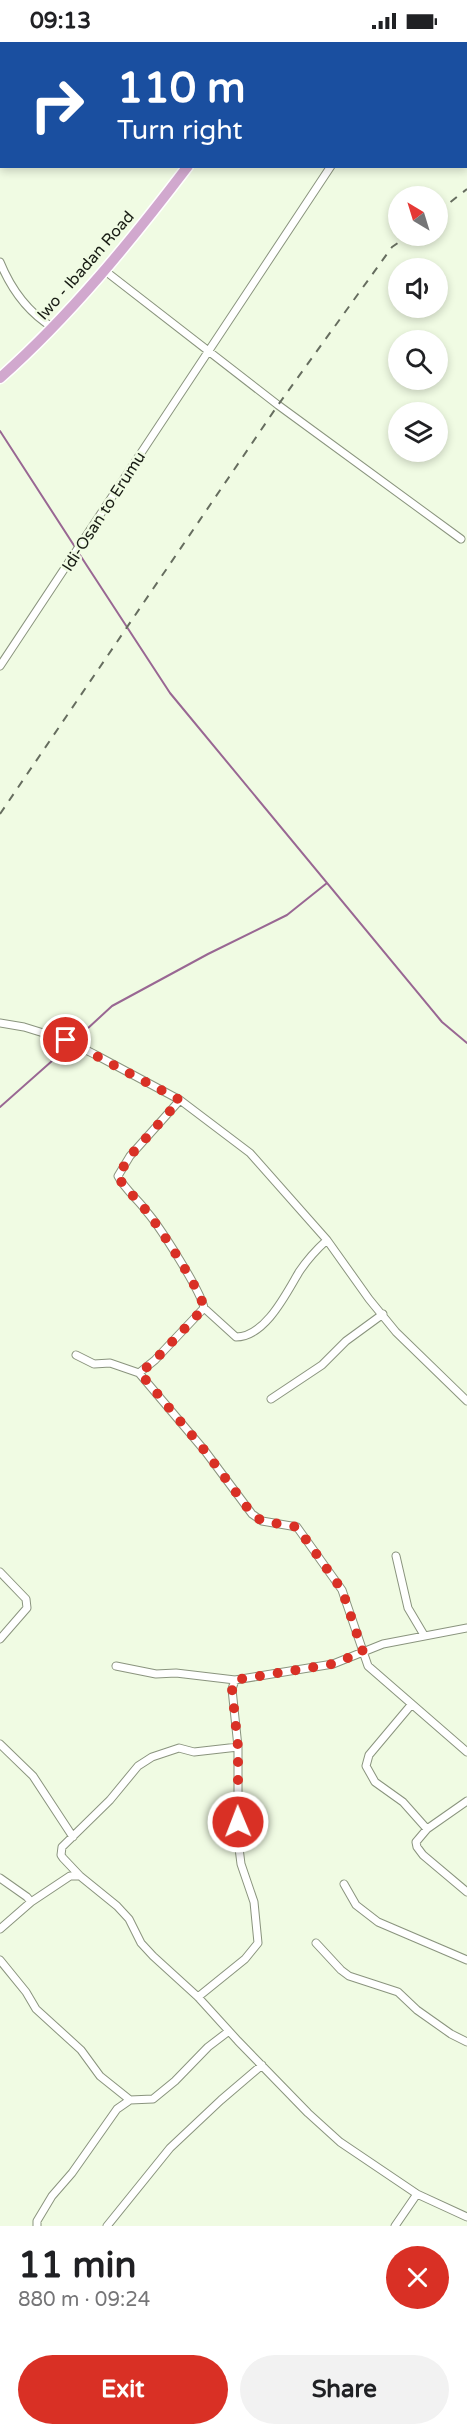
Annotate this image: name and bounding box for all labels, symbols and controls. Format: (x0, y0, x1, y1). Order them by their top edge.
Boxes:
text: 09:13 (30, 8, 91, 34)
text: 110 m (117, 63, 246, 114)
icon: right (18, 66, 96, 144)
text: Turn right (117, 114, 243, 147)
north arrow (388, 186, 448, 246)
map controls (388, 186, 448, 462)
street label: Iwo - Ibadan Road (33, 207, 139, 324)
button: sound (388, 258, 448, 318)
button: search (388, 330, 448, 390)
button: layers (388, 402, 448, 462)
street label: Idi-Osan to Erumu (58, 448, 150, 575)
pin (40, 1014, 91, 1065)
icon: arrive (49, 1023, 82, 1056)
position arrow (206, 1790, 270, 1854)
text: 11 min (18, 2244, 137, 2287)
button: close (386, 2246, 449, 2309)
text: 880 m · 09:24 (18, 2288, 150, 2312)
button: Exit (18, 2355, 228, 2424)
button: Share (240, 2355, 449, 2424)

